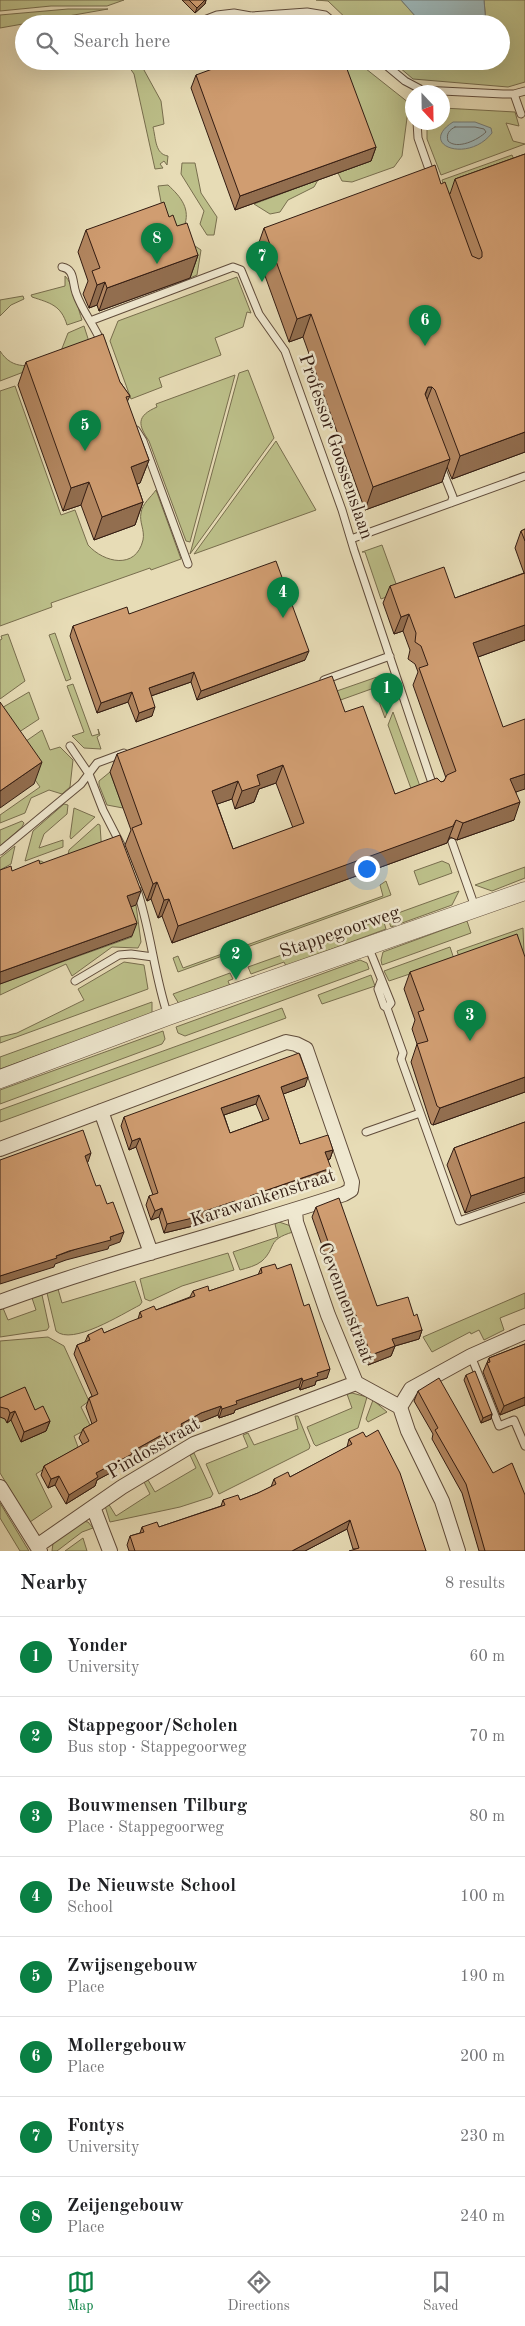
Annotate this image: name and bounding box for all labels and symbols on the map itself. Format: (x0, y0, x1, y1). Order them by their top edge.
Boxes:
north arrow (405, 85, 450, 130)
pin: 8 (141, 223, 173, 264)
pin: 7 (246, 241, 278, 282)
pin: 6 (409, 305, 441, 346)
street label: Professor Goossenslaan (294, 352, 376, 542)
pin: 5 (69, 410, 101, 451)
pin: 4 (267, 577, 299, 618)
pin: 1 (371, 673, 403, 714)
your location (354, 856, 380, 882)
street label: Stappegoorweg (277, 903, 403, 962)
pin: 2 (220, 939, 252, 980)
pin: 3 (454, 1000, 486, 1041)
street label: Karawankenstraat (188, 1167, 338, 1231)
street label: Cevennenstraat (313, 1240, 377, 1366)
street label: Pindosstraat (104, 1415, 204, 1483)

